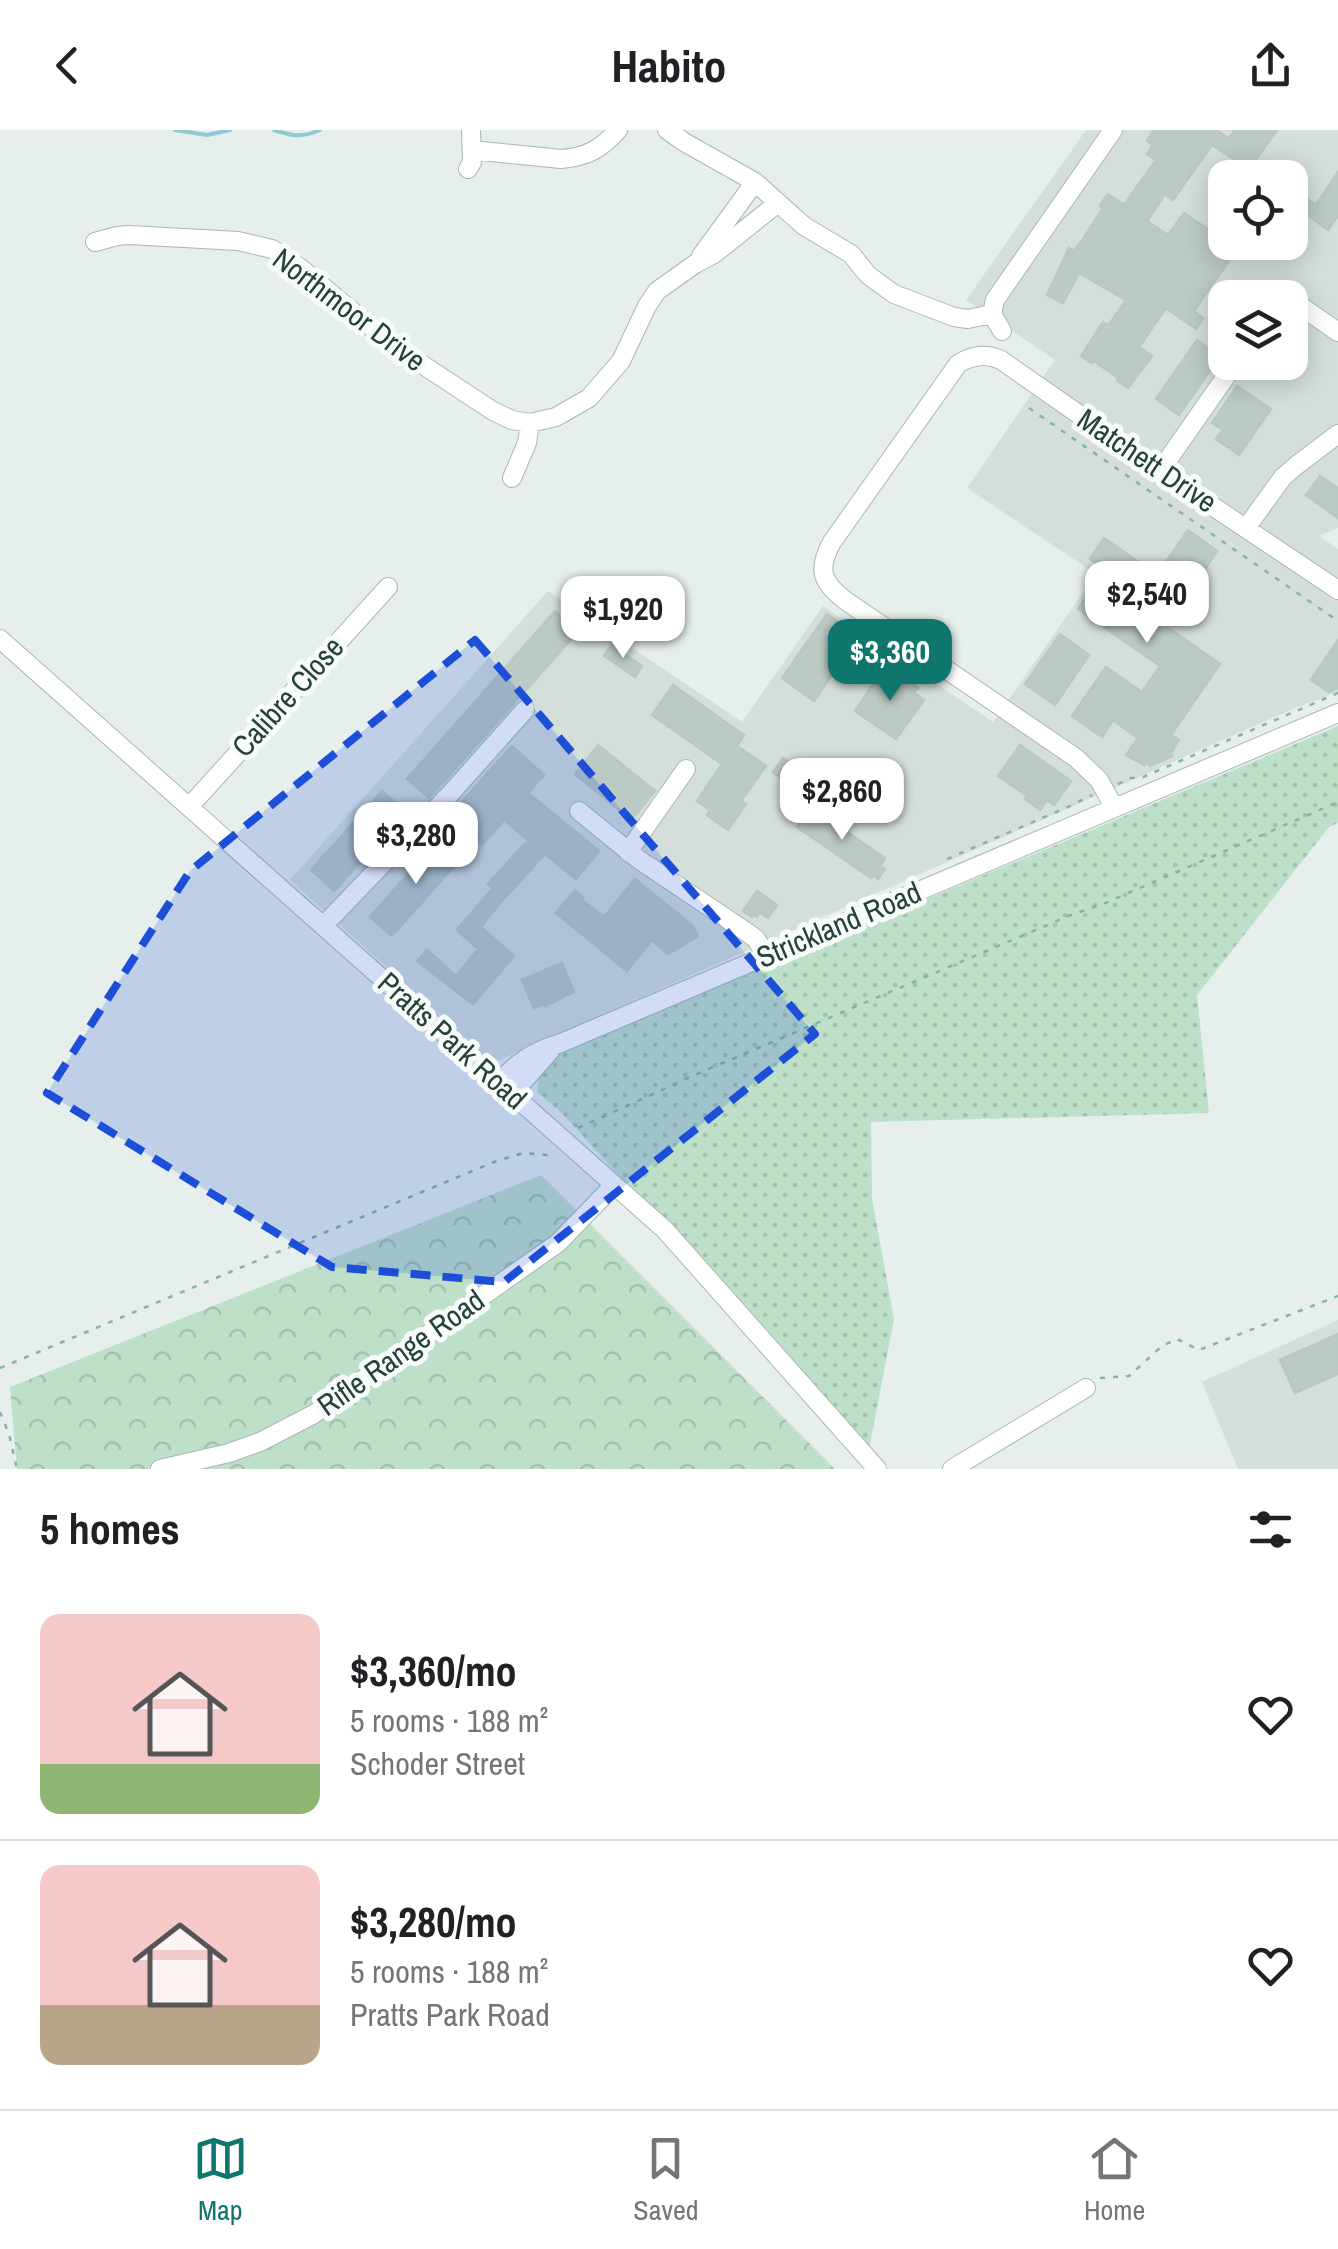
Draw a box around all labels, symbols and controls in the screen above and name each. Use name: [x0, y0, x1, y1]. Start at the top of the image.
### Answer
text: Habito: [612, 35, 726, 96]
icon: back: [40, 38, 95, 93]
icon: share: [1243, 38, 1298, 93]
map controls: [1208, 160, 1308, 380]
button: locate: [1208, 160, 1308, 260]
street label: Northmoor Drive: [265, 239, 434, 380]
button: layers: [1208, 280, 1308, 380]
street label: Matchett Drive: [1070, 399, 1225, 521]
pin: $2,540: [1066, 561, 1228, 646]
text: $2,540: [1107, 572, 1187, 615]
pin: $1,920: [542, 576, 704, 661]
text: $1,920: [583, 587, 663, 630]
pin: $3,360: [809, 619, 971, 704]
street label: Calibre Close: [223, 628, 352, 765]
text: $3,360: [850, 630, 930, 673]
pin: $2,860: [761, 758, 923, 843]
text: $2,860: [802, 769, 882, 812]
pin: $3,280: [335, 802, 497, 887]
text: $3,280: [376, 813, 456, 856]
street label: Strickland Road: [750, 871, 927, 977]
street label: Pratts Park Road: [370, 963, 536, 1118]
street label: Rifle Range Road: [309, 1280, 492, 1425]
text: 5 homes: [40, 1501, 180, 1557]
icon: filters: [1243, 1502, 1298, 1557]
text: $3,360/mo: [350, 1643, 517, 1699]
icon: home: [120, 1654, 240, 1774]
icon: heart: [1243, 1687, 1298, 1742]
text: 5 rooms · 188 m²: [350, 1699, 548, 1742]
text: Schoder Street: [350, 1742, 525, 1785]
text: $3,280/mo: [350, 1894, 517, 1950]
icon: home: [120, 1905, 240, 2025]
icon: heart: [1243, 1938, 1298, 1993]
text: 5 rooms · 188 m²: [350, 1950, 548, 1993]
text: Pratts Park Road: [350, 1993, 550, 2036]
tab: Map: [193, 2131, 248, 2229]
tab: Saved: [633, 2131, 698, 2229]
tab: Home: [1084, 2131, 1145, 2229]

